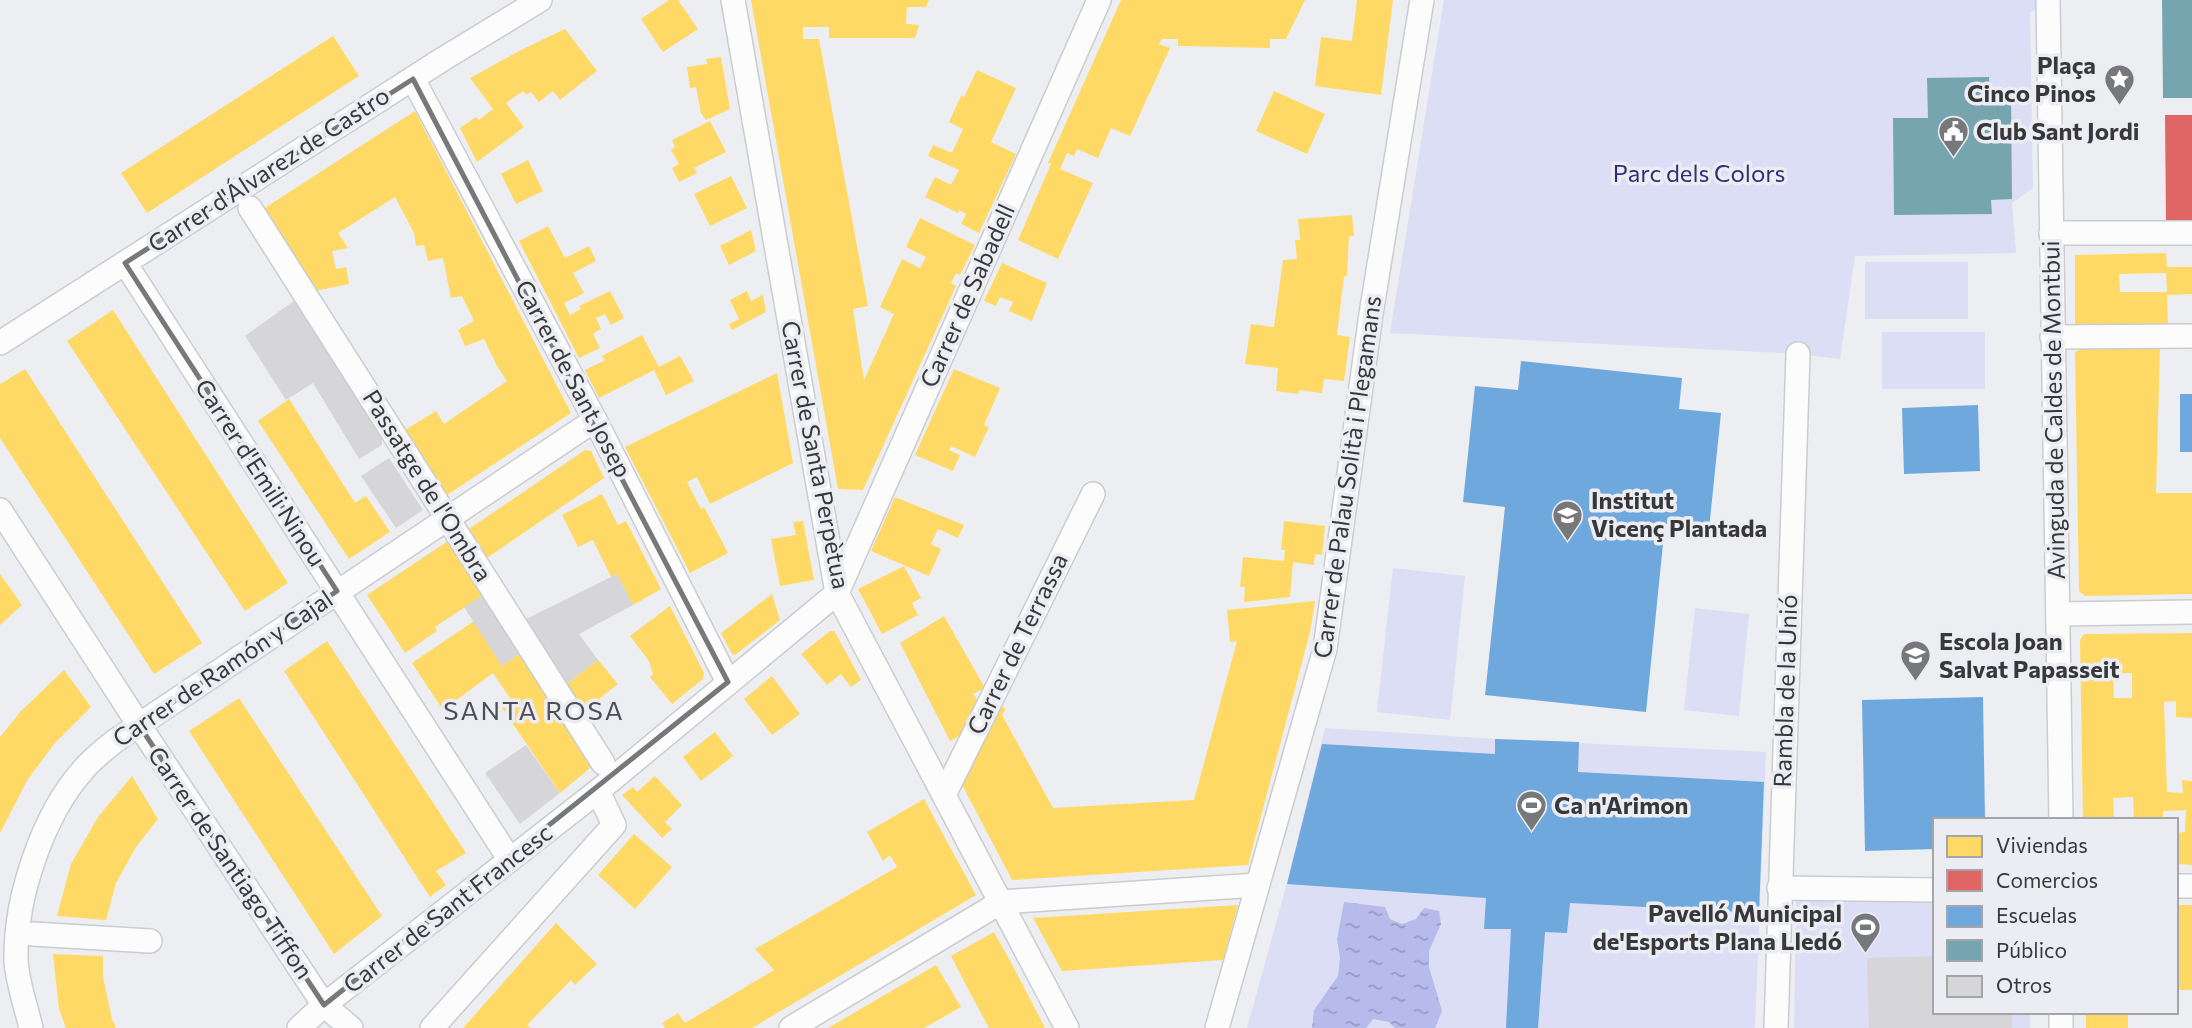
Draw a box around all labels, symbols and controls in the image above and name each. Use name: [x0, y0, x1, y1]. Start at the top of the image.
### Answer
place label: Plaça Cinco Pinos: [1967, 50, 2096, 107]
place icon: Plaça Cinco Pinos: [2102, 63, 2136, 107]
street label: Carrer d'Álvarez de Castro: [142, 80, 394, 258]
public building icon: Club Sant Jordi: [1936, 115, 1970, 159]
place label: Club Sant Jordi: [1976, 116, 2139, 145]
park label: Parc dels Colors: [1613, 158, 1785, 187]
street label: Carrer de Sabadell: [913, 199, 1020, 392]
street label: Avinguda de Caldes de Montbui: [2035, 240, 2070, 580]
street label: Carrer de Sant Josep: [510, 275, 639, 482]
street label: Carrer de Palau Solità i Plegamans: [1307, 294, 1386, 660]
street label: Carrer de Santa Perpètua: [776, 318, 857, 591]
street label: Carrer d'Emili Ninou: [190, 373, 333, 571]
street label: Passatge de l'Ombra: [358, 384, 499, 586]
place label: Institut Vicenç Plantada: [1591, 485, 1767, 542]
school or university icon: Institut Vicenç Plantada: [1551, 498, 1585, 542]
street label: Carrer de Terrassa: [960, 548, 1073, 739]
street label: Carrer de Ramón y Cajal: [107, 583, 338, 752]
street label: Rambla de la Unió: [1767, 594, 1802, 788]
place label: Escola Joan Salvat Papasseit: [1939, 626, 2120, 683]
school or university icon: Escola Joan Salvat Papasseit: [1899, 639, 1933, 683]
district label: SANTA ROSA: [443, 694, 625, 725]
street label: Carrer de Santiago Tiffon: [143, 741, 320, 984]
sports icon: Ca n'Arimon: [1514, 789, 1548, 833]
place label: Ca n'Arimon: [1554, 790, 1688, 819]
street label: Carrer de Sant Francesc: [337, 817, 557, 998]
legend: [1933, 818, 2178, 1014]
text: Viviendas: [1996, 832, 2088, 857]
text: Comercios: [1996, 867, 2098, 892]
place label: Pavelló Municipal de'Esports Plana Lledó: [1593, 898, 1842, 955]
text: Escuelas: [1996, 902, 2077, 927]
sports icon: Pavelló Municipal de'Esports Plana Lledó: [1848, 911, 1882, 955]
text: Público: [1996, 937, 2067, 962]
text: Otros: [1996, 972, 2052, 997]

